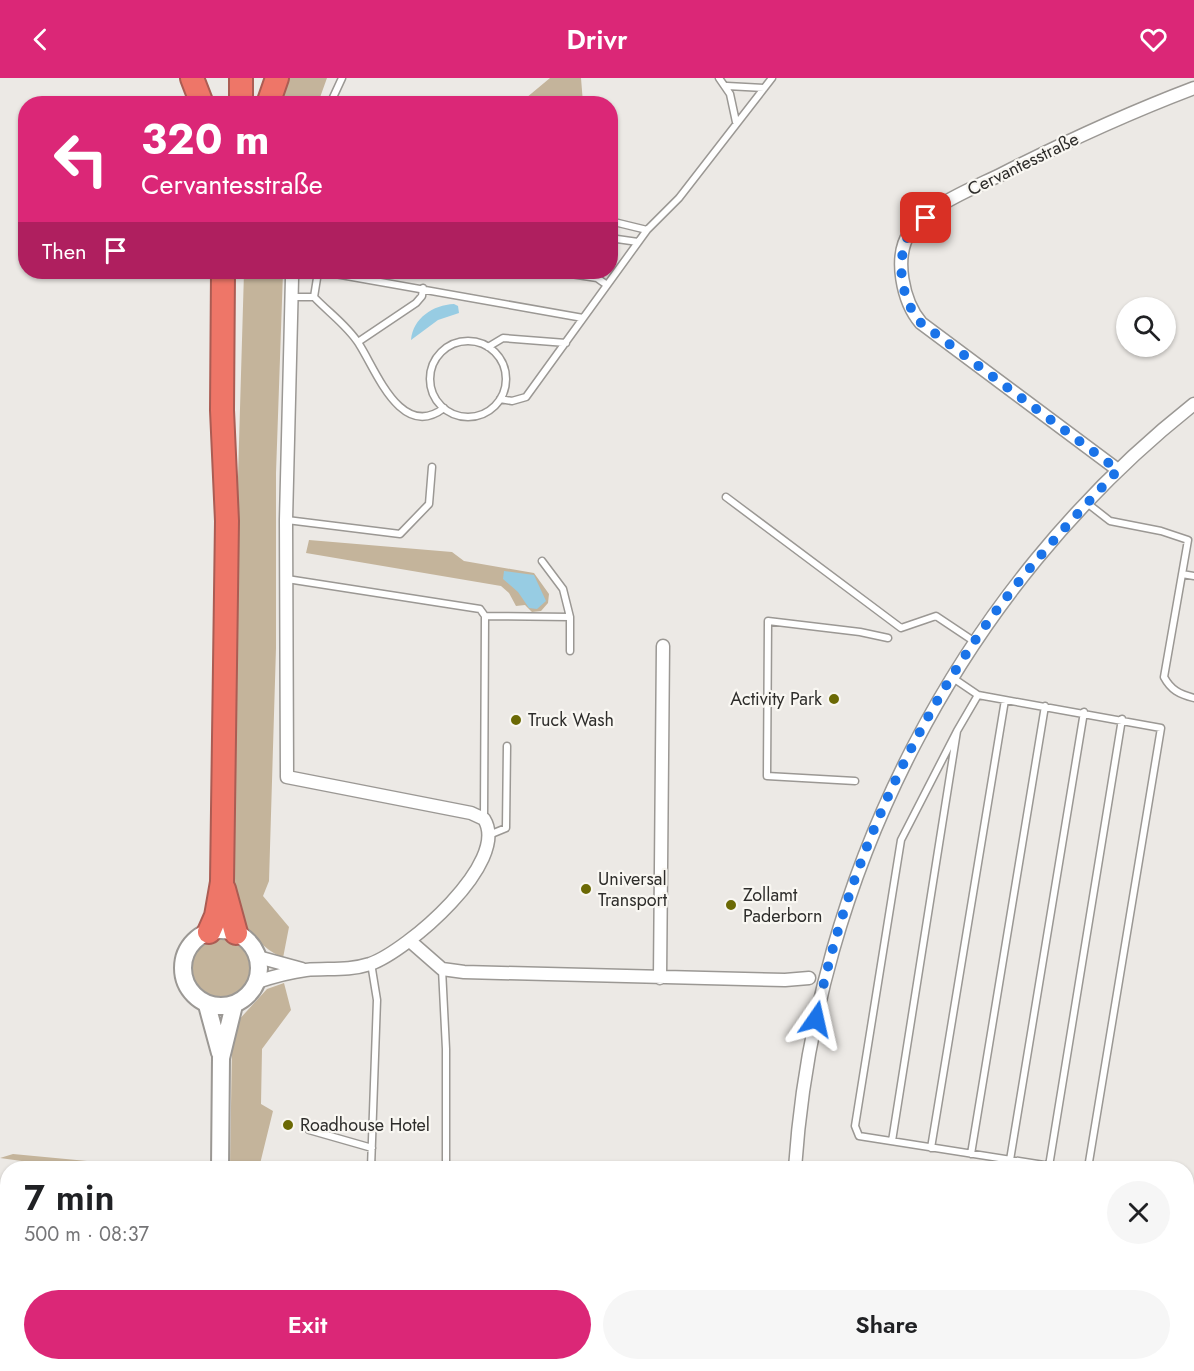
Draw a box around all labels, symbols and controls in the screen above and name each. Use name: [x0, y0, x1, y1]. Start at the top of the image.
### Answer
text: Drivr: [566, 20, 628, 59]
icon: back: [24, 23, 57, 56]
icon: heart: [1137, 23, 1170, 56]
text: 320 m: [141, 109, 269, 170]
icon: left: [42, 120, 120, 198]
street label: Cervantesstraße: [963, 126, 1083, 202]
text: Cervantesstraße: [141, 165, 323, 204]
pin: [900, 192, 951, 243]
icon: arrive: [909, 201, 942, 234]
icon: arrive: [99, 234, 132, 267]
text: Then: [42, 235, 87, 267]
map controls: [1116, 297, 1176, 357]
button: search: [1116, 297, 1176, 357]
place label: Activity Park: [730, 686, 822, 712]
marker: Activity Park: [827, 692, 841, 706]
place label: Truck Wash: [528, 707, 614, 733]
marker: Truck Wash: [509, 713, 523, 727]
place label: Universal Transport: [598, 866, 668, 913]
marker: Universal Transport: [579, 882, 593, 896]
place label: Zollamt Paderborn: [743, 882, 822, 929]
marker: Zollamt Paderborn: [724, 898, 738, 912]
position arrow: [784, 987, 848, 1051]
place label: Roadhouse Hotel: [300, 1112, 430, 1138]
marker: Roadhouse Hotel: [281, 1118, 295, 1132]
text: 7 min: [24, 1171, 115, 1223]
button: close: [1107, 1181, 1170, 1244]
text: 500 m · 08:37: [24, 1220, 149, 1249]
button: Exit: [24, 1290, 591, 1359]
button: Share: [603, 1290, 1170, 1359]

